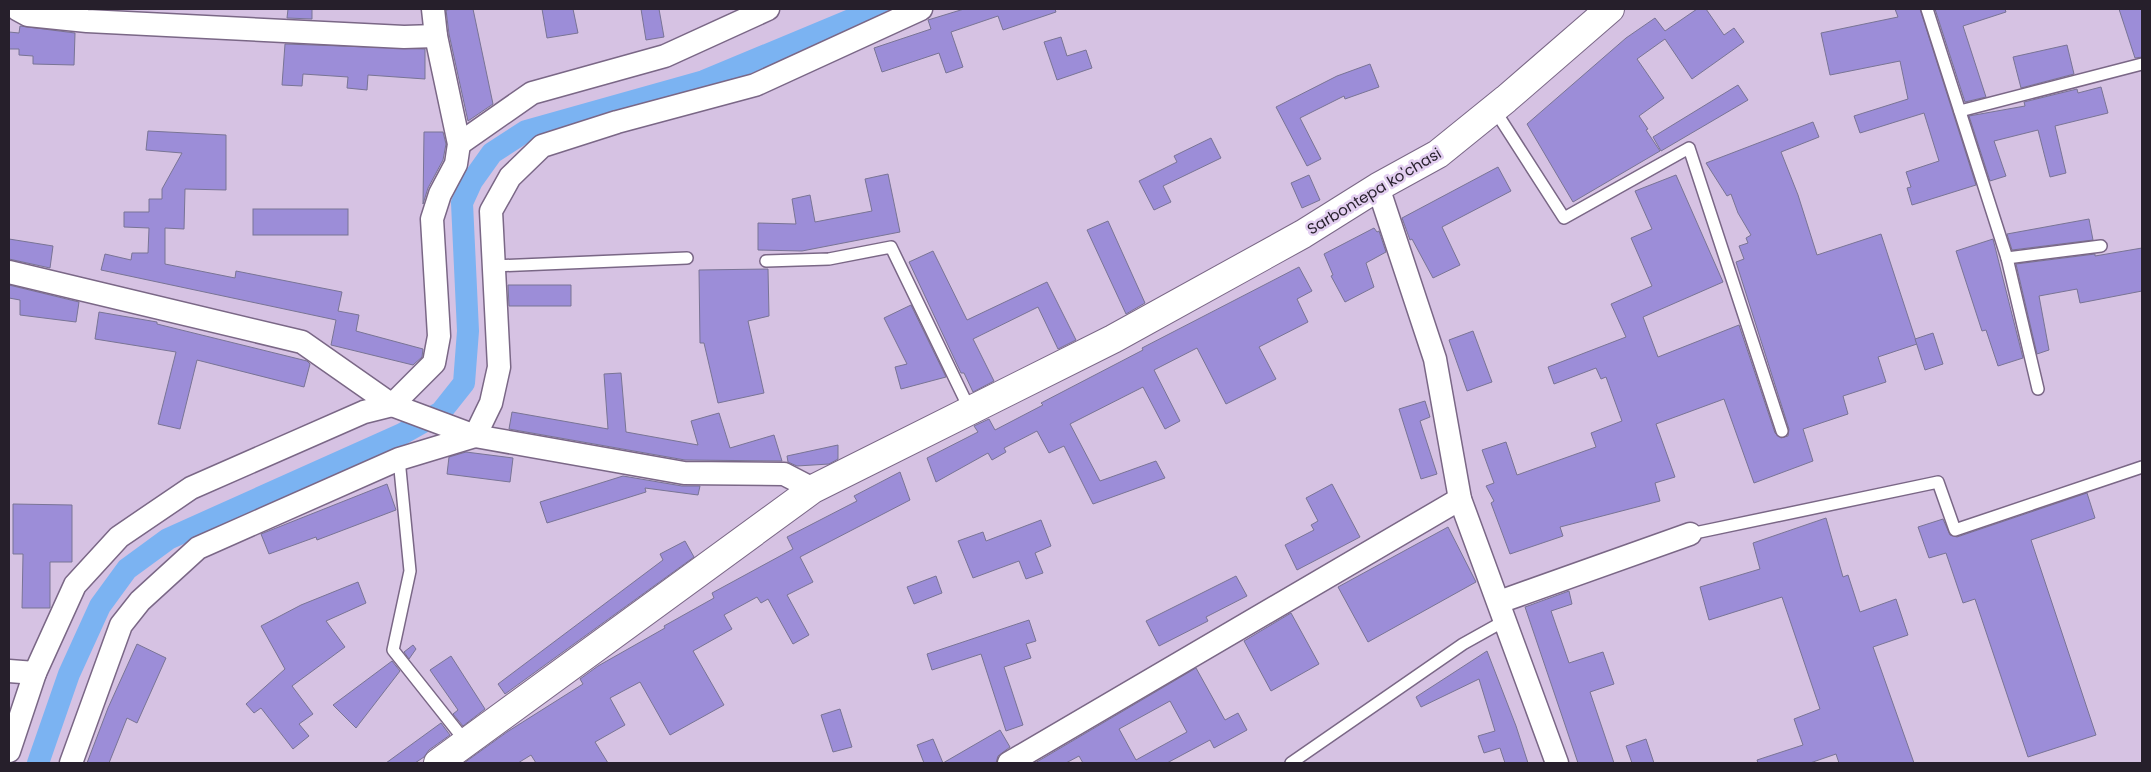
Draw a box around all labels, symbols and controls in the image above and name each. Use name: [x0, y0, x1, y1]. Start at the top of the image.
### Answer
street label: Sarbontepa ko'chasi: [1303, 143, 1445, 239]

